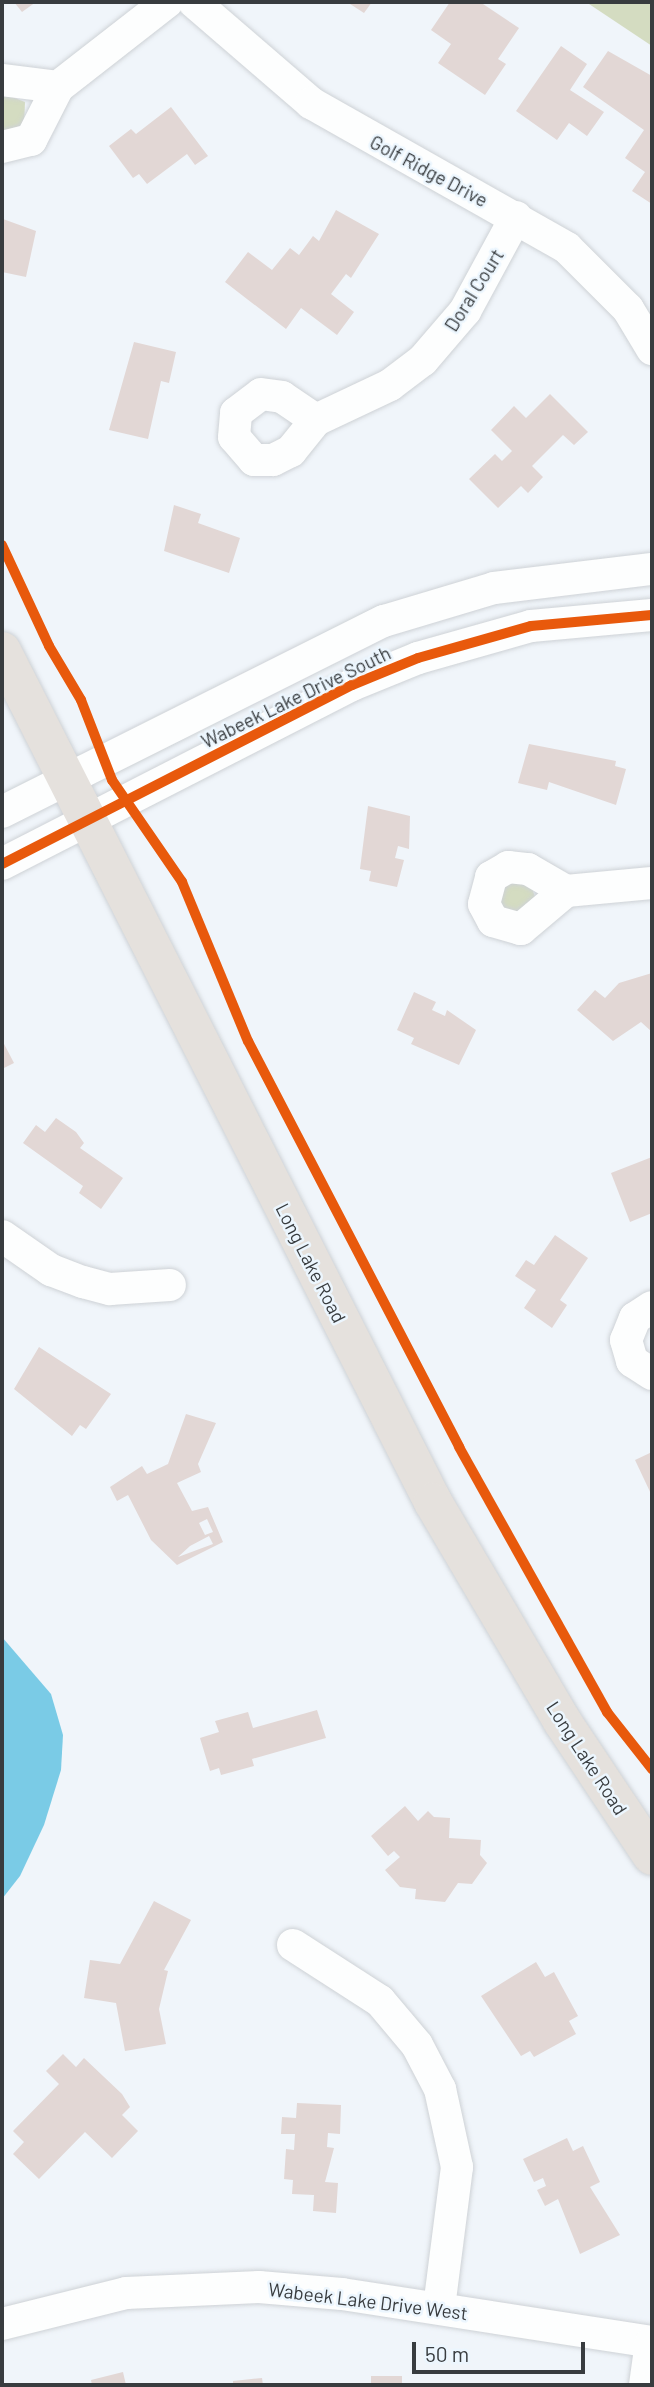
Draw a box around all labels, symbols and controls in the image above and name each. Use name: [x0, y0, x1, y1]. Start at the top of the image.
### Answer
street label: Golf Ridge Drive: [366, 130, 492, 212]
street label: Doral Court: [440, 245, 508, 335]
street label: Wabeek Lake Drive South: [198, 641, 394, 753]
street label: Long Lake Road: [271, 1199, 351, 1327]
street label: Long Lake Road: [542, 1697, 632, 1819]
street label: Wabeek Lake Drive West: [267, 2277, 469, 2325]
scale bar: [416, 2328, 589, 2372]
text: 50 m: [425, 2341, 469, 2366]

